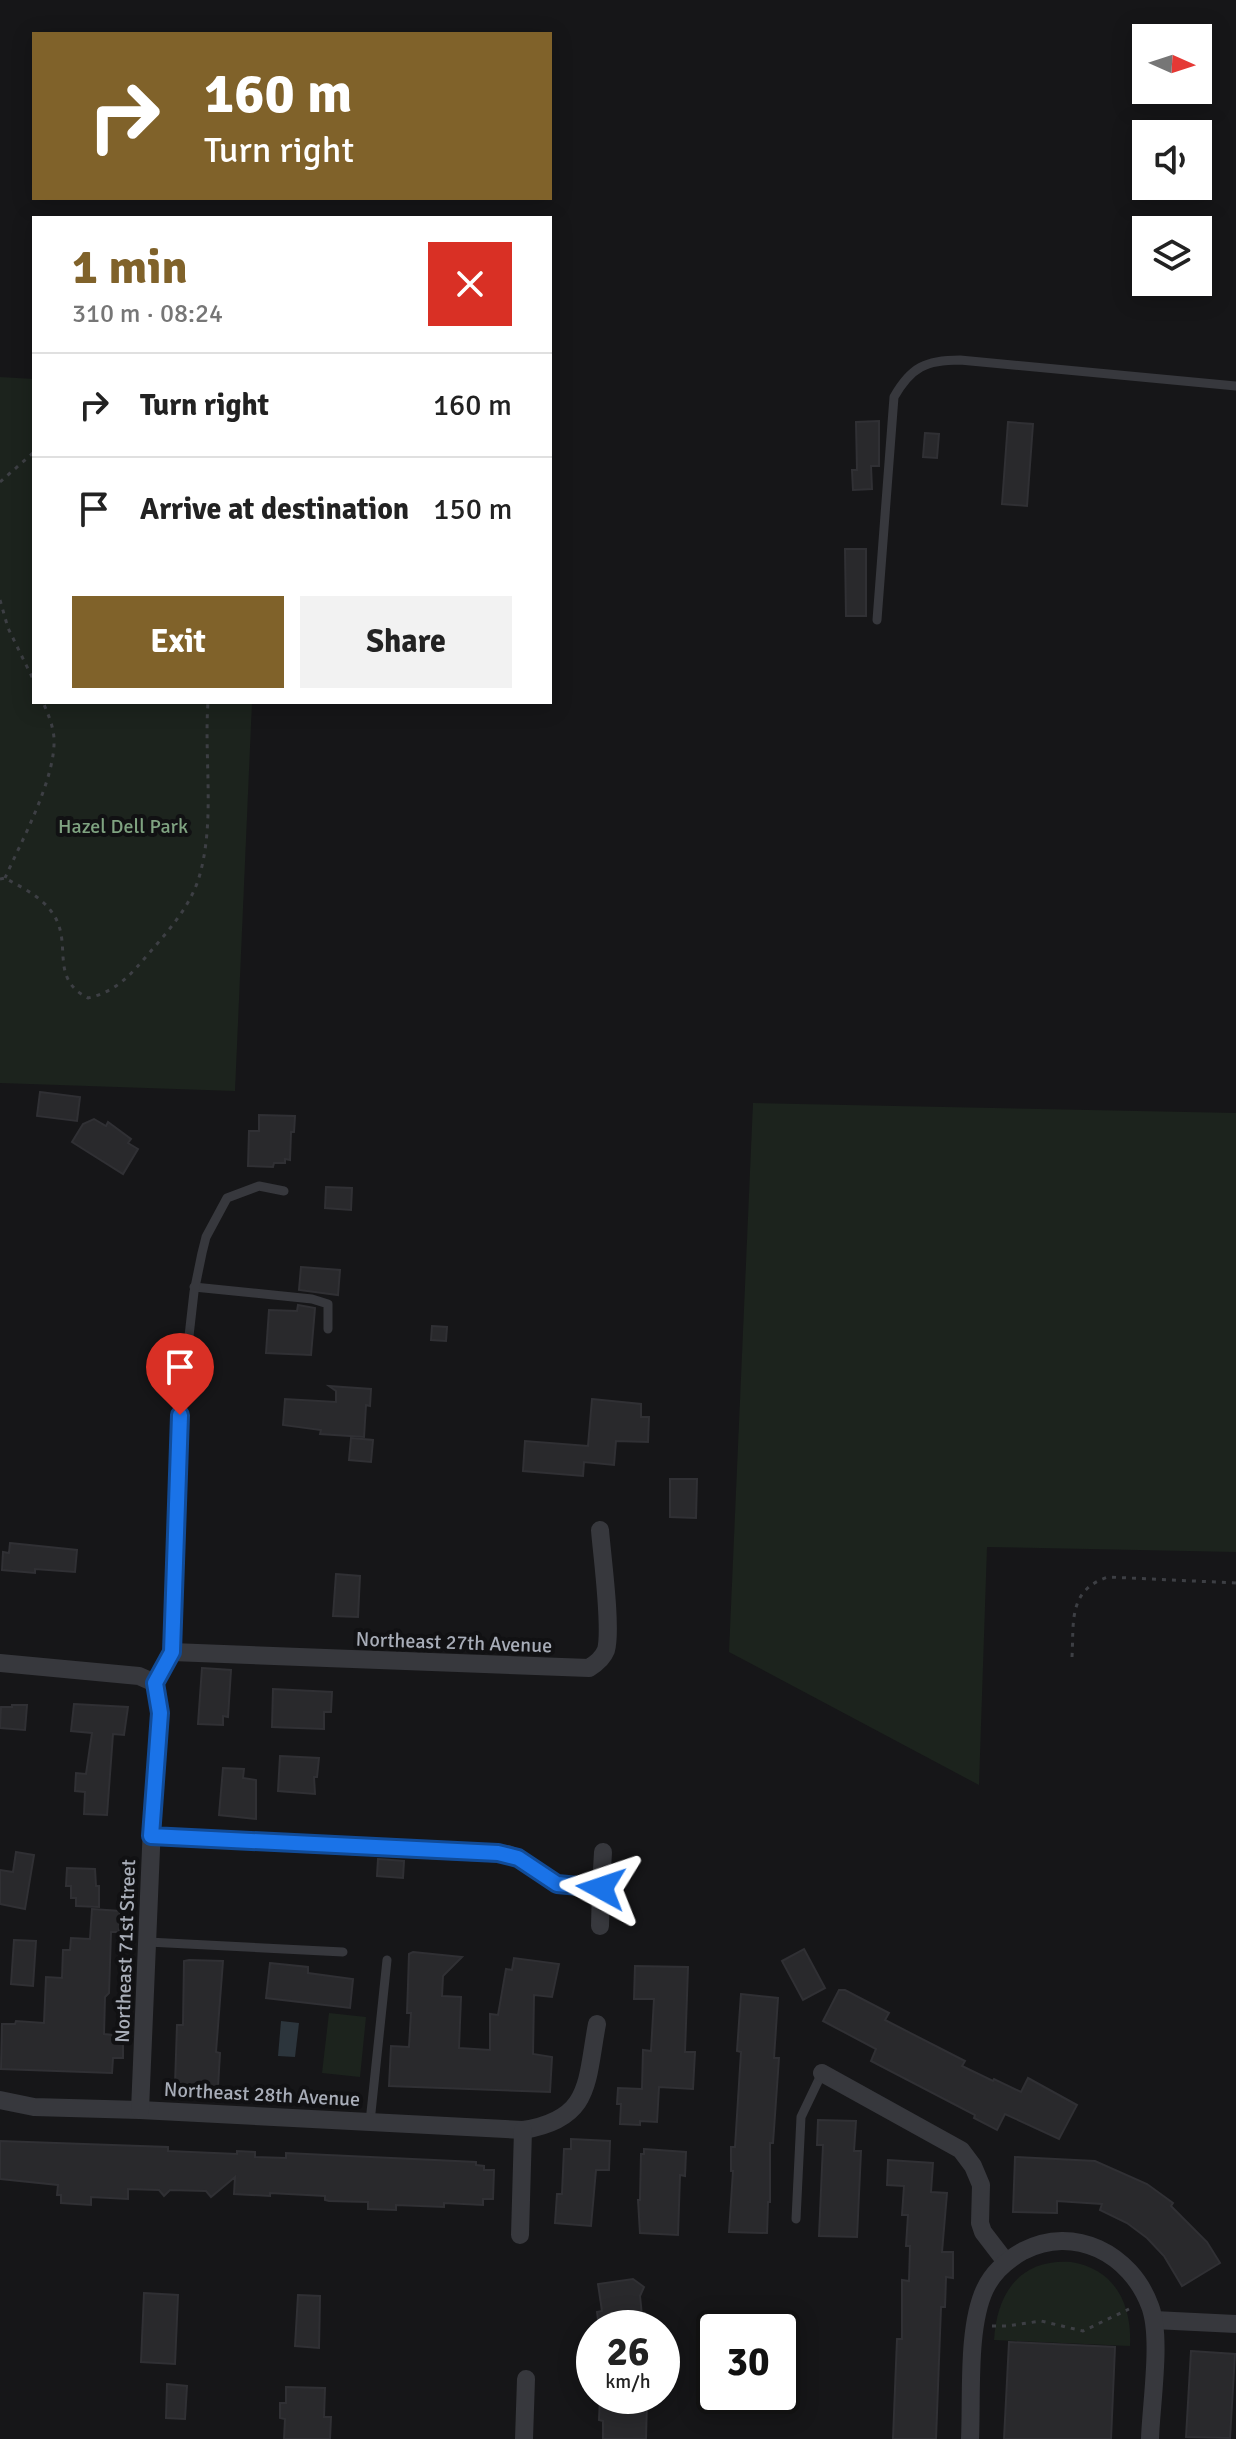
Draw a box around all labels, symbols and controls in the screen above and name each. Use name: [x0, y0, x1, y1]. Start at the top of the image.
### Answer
north arrow: [1132, 24, 1212, 104]
map controls: [1132, 24, 1212, 296]
text: 160 m: [204, 59, 352, 128]
icon: right: [72, 64, 176, 168]
button: sound: [1132, 120, 1212, 200]
text: Turn right: [204, 128, 354, 173]
button: layers: [1132, 216, 1212, 296]
text: 1 min: [72, 238, 188, 297]
button: close: [428, 242, 512, 326]
text: 310 m · 08:24: [72, 298, 223, 330]
icon: right: [72, 383, 116, 427]
text: Turn right: [140, 387, 269, 424]
text: 160 m: [433, 387, 512, 424]
icon: arrive: [72, 487, 116, 531]
text: Arrive at destination: [140, 491, 409, 528]
text: 150 m: [433, 491, 512, 528]
button: Exit: [72, 596, 284, 688]
button: Share: [300, 596, 512, 688]
park label: Hazel Dell Park: [58, 814, 188, 839]
pin: [146, 1333, 214, 1415]
icon: arrive: [158, 1345, 202, 1389]
street label: Northeast 27th Avenue: [355, 1627, 553, 1658]
position arrow: [559, 1846, 643, 1930]
street label: Northeast 71st Street: [110, 1859, 141, 2043]
street label: Northeast 28th Avenue: [163, 2077, 361, 2112]
speed limit sign: 30: [696, 2310, 800, 2414]
text: 26: [606, 2327, 650, 2377]
text: km/h: [605, 2369, 651, 2394]

